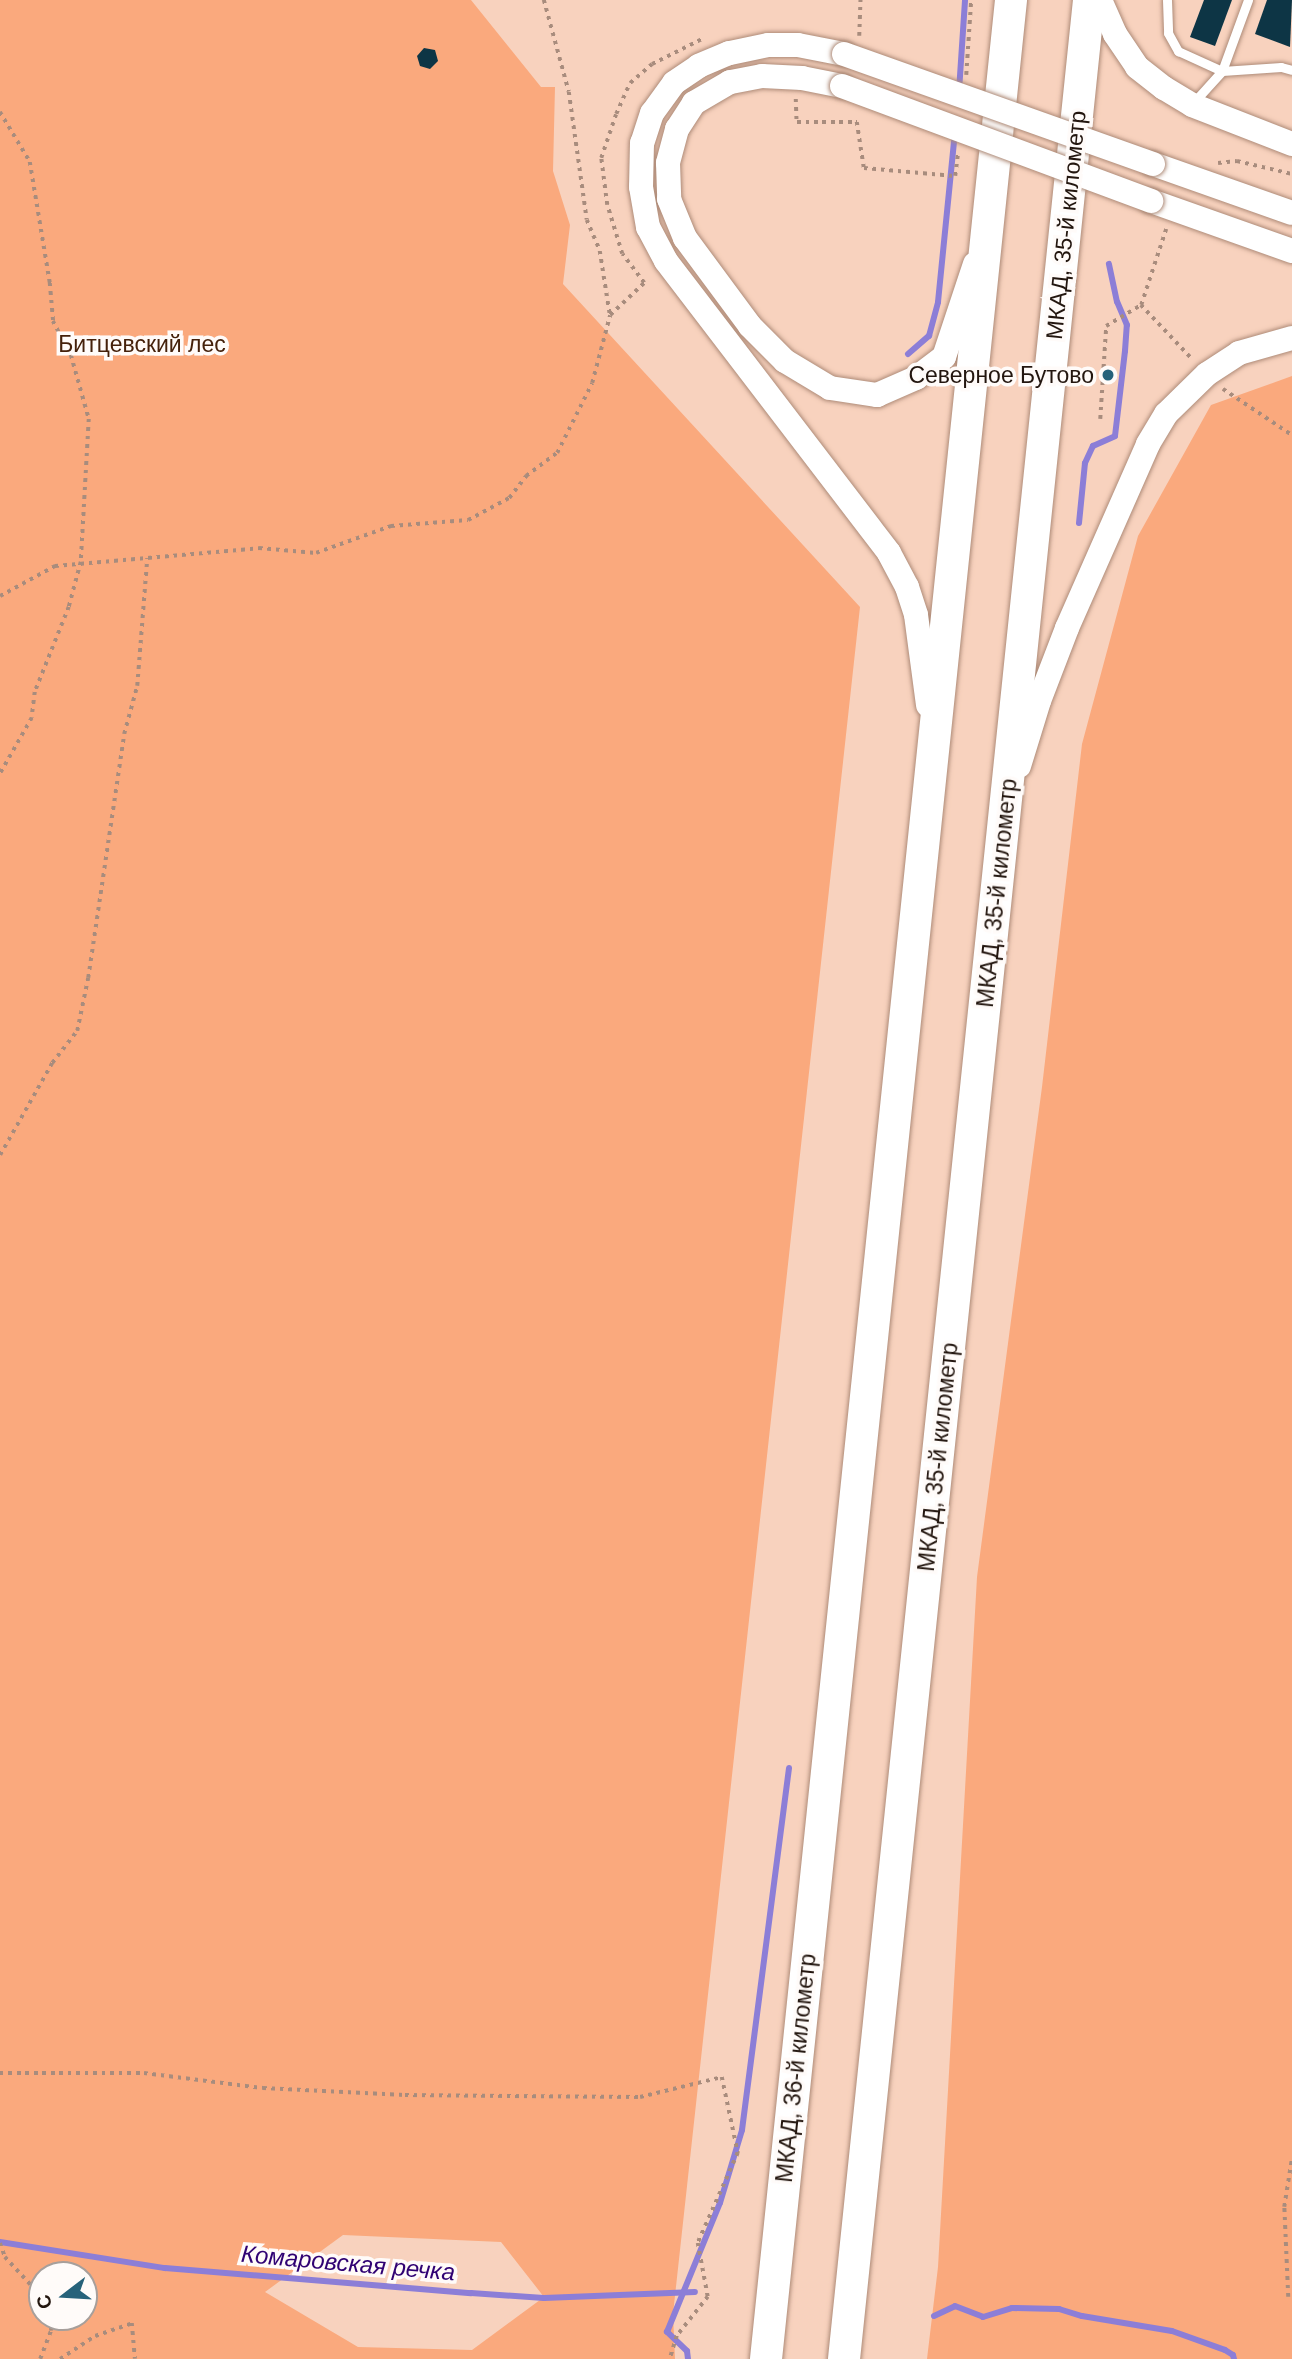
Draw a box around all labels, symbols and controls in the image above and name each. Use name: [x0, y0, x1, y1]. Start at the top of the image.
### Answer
street label: МКАД, 35-й километр: [1040, 109, 1092, 341]
park label: Битцевский лес: [58, 330, 226, 358]
place label: Северное Бутово: [908, 361, 1094, 389]
marker: Северное Бутово: [1100, 367, 1116, 383]
street label: МКАД, 35-й километр: [971, 777, 1023, 1009]
street label: МКАД, 35-й километр: [912, 1341, 964, 1573]
street label: МКАД, 36-й километр: [770, 1952, 822, 2184]
water label: Комаровская речка: [240, 2239, 456, 2287]
north arrow: [28, 2261, 98, 2331]
text: С: [32, 2292, 56, 2311]

